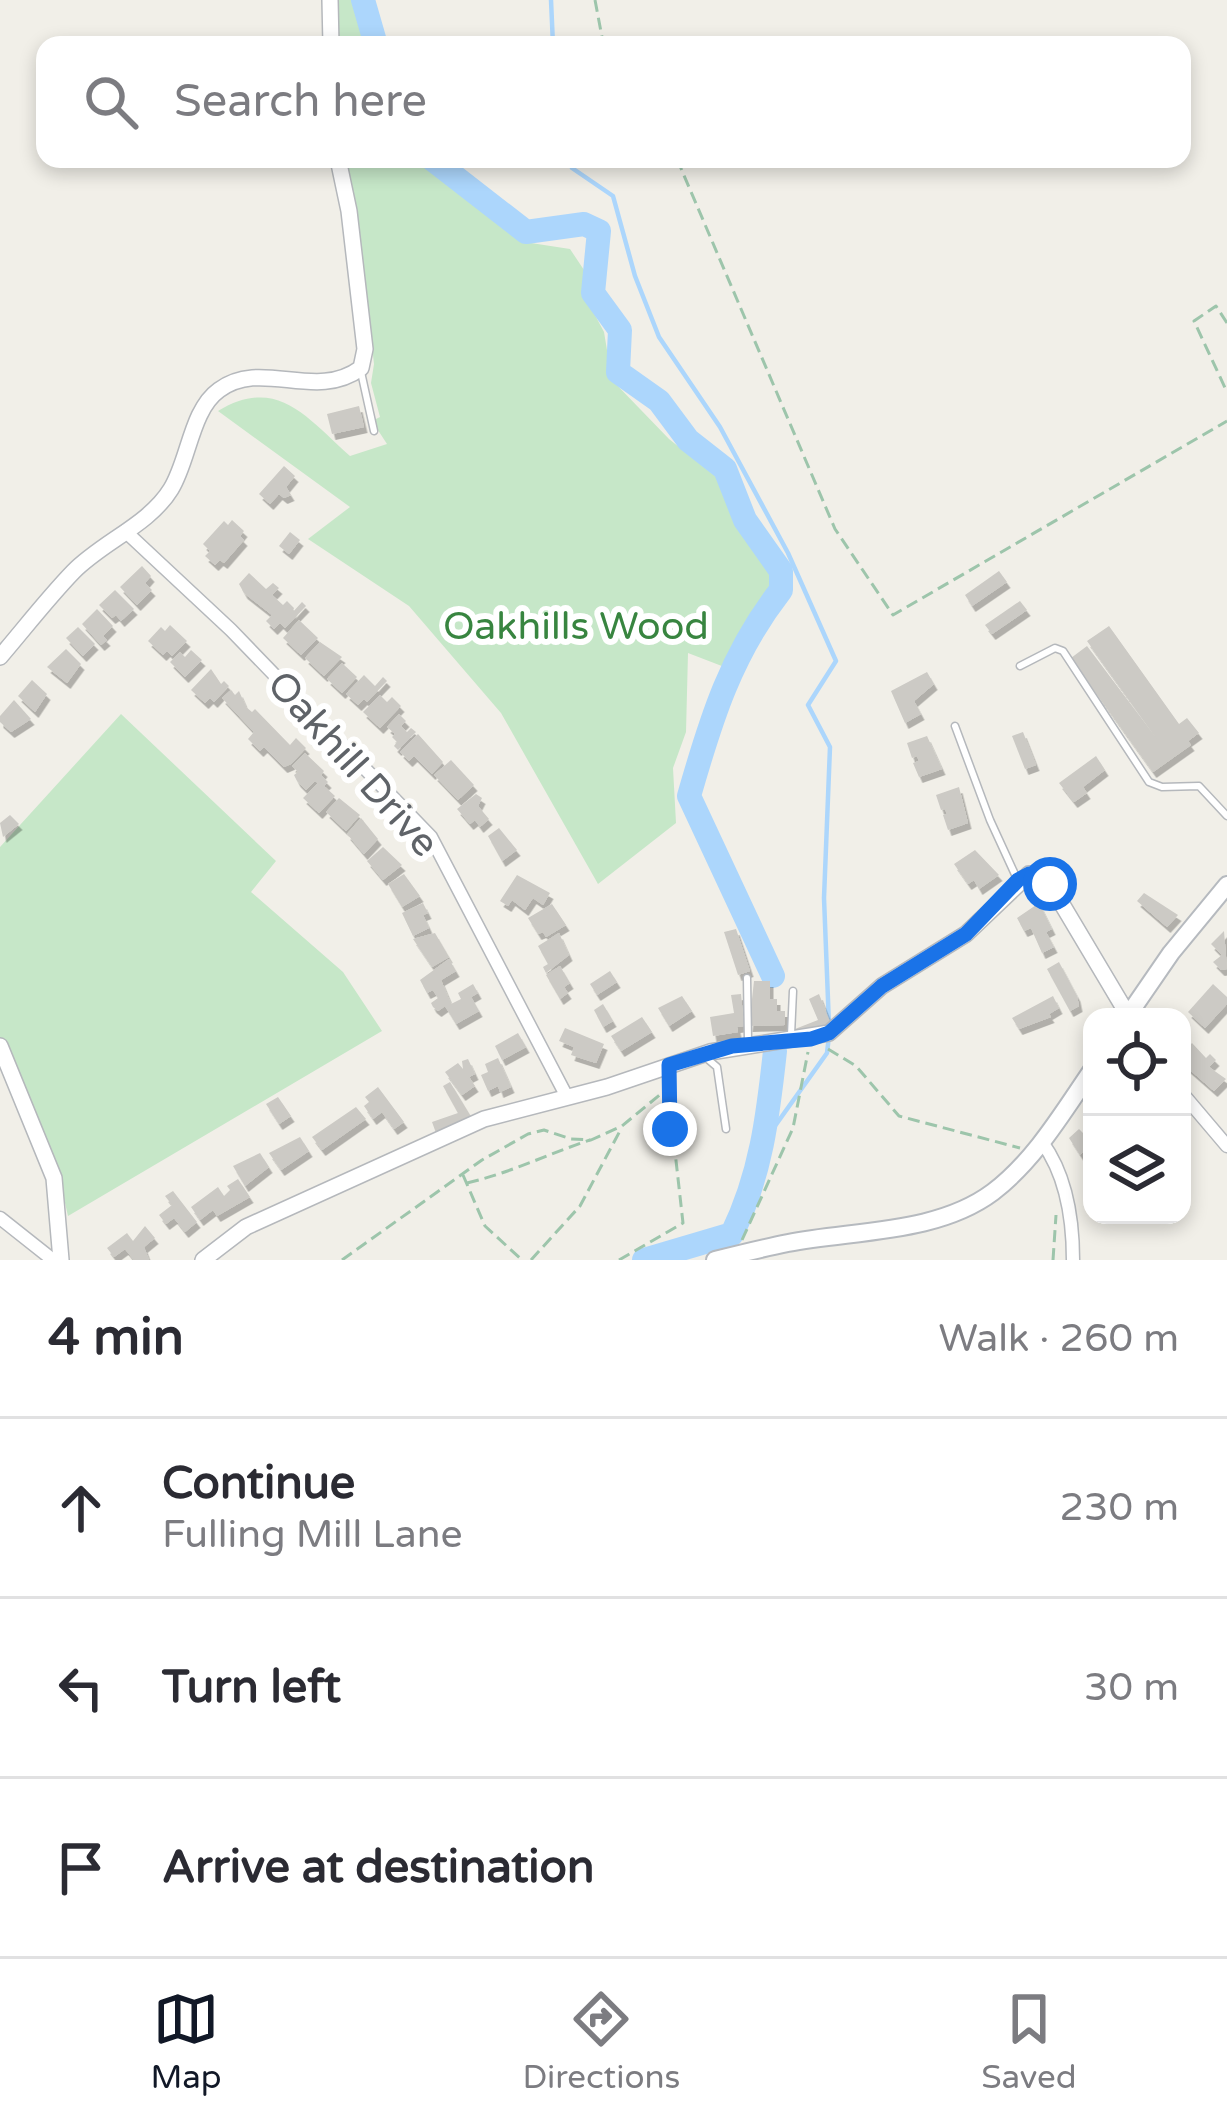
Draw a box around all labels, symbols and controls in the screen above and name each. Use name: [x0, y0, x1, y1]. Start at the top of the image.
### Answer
search box: [36, 36, 1191, 168]
icon: search: [78, 69, 144, 135]
text: Search here: [174, 75, 427, 129]
park label: Oakhills Wood: [443, 603, 709, 650]
street label: Oakhill Drive: [257, 661, 448, 867]
route start: [1023, 857, 1077, 911]
map controls: [1083, 1008, 1191, 1224]
button: locate: [1083, 1008, 1191, 1116]
route end: [643, 1102, 697, 1156]
button: layers: [1083, 1116, 1191, 1224]
text: 4 min: [48, 1307, 184, 1369]
text: Walk · 260 m: [938, 1315, 1179, 1362]
text: Continue: [162, 1457, 355, 1511]
icon: ahead: [48, 1475, 114, 1541]
text: 230 m: [1060, 1484, 1179, 1531]
text: Fulling Mill Lane: [162, 1511, 463, 1558]
icon: left: [48, 1655, 114, 1721]
text: Turn left: [162, 1661, 341, 1715]
text: 30 m: [1084, 1664, 1179, 1711]
icon: arrive: [48, 1835, 114, 1901]
text: Arrive at destination: [162, 1841, 594, 1895]
tab: Map: [150, 1986, 222, 2097]
tab: Directions: [522, 1986, 680, 2097]
tab: Saved: [981, 1986, 1077, 2097]

